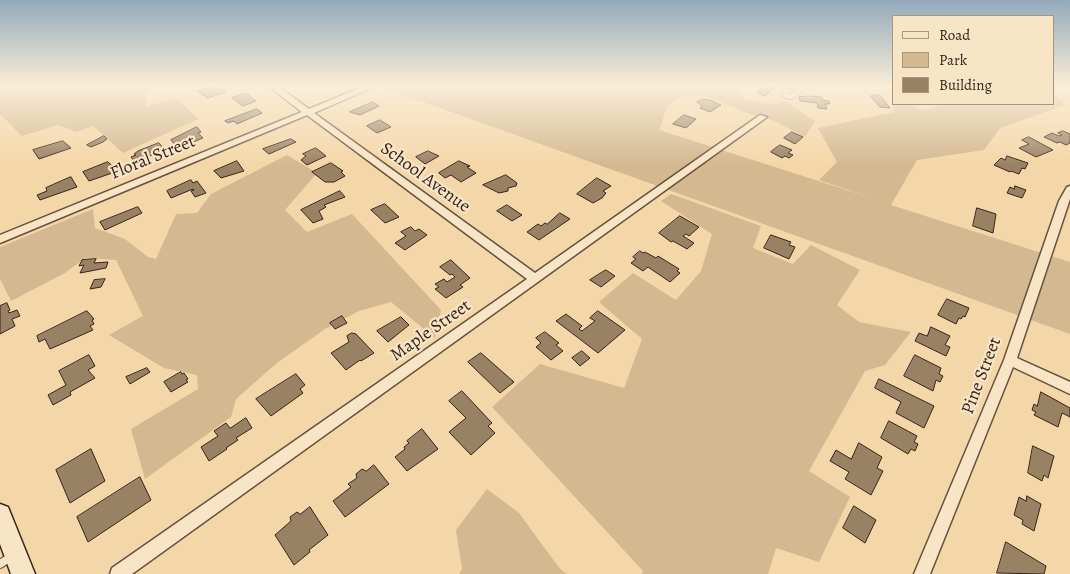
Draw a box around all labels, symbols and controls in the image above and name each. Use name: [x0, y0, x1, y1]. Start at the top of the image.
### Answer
legend: [892, 15, 1055, 105]
text: Road: [939, 25, 970, 45]
text: Park: [939, 50, 967, 70]
text: Building: [939, 75, 992, 95]
street label: Floral Street: [107, 131, 199, 185]
street label: School Avenue: [376, 138, 474, 218]
street label: Maple Street: [387, 295, 475, 367]
street label: Pine Street: [957, 335, 1007, 417]

